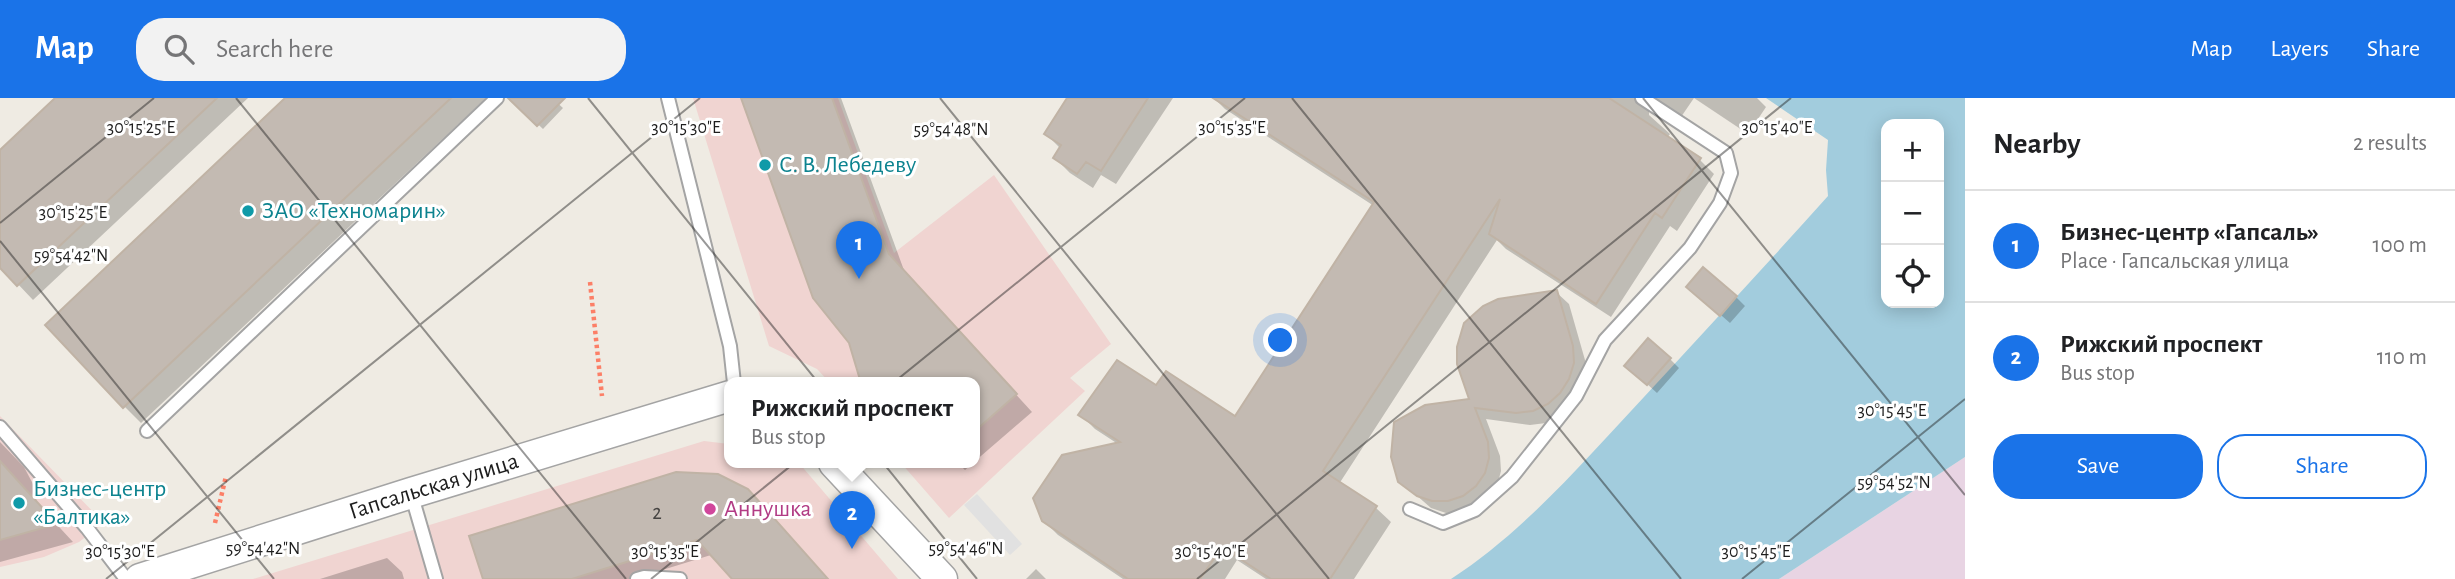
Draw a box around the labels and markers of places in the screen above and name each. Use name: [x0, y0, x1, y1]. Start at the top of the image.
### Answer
place label: С. В. Лебедеву: [779, 153, 917, 177]
marker: С. В. Лебедеву: [757, 157, 773, 173]
place label: ЗАО «Техномарин»: [262, 199, 446, 223]
marker: ЗАО «Техномарин»: [240, 203, 256, 219]
pin: 1: [836, 221, 882, 279]
place label: Бизнес-центр «Балтика»: [33, 477, 166, 529]
pin: 2: [829, 491, 875, 549]
marker: Бизнес-центр «Балтика»: [11, 495, 27, 511]
place label: Аннушка: [724, 497, 812, 521]
marker: Аннушка: [702, 501, 718, 517]

